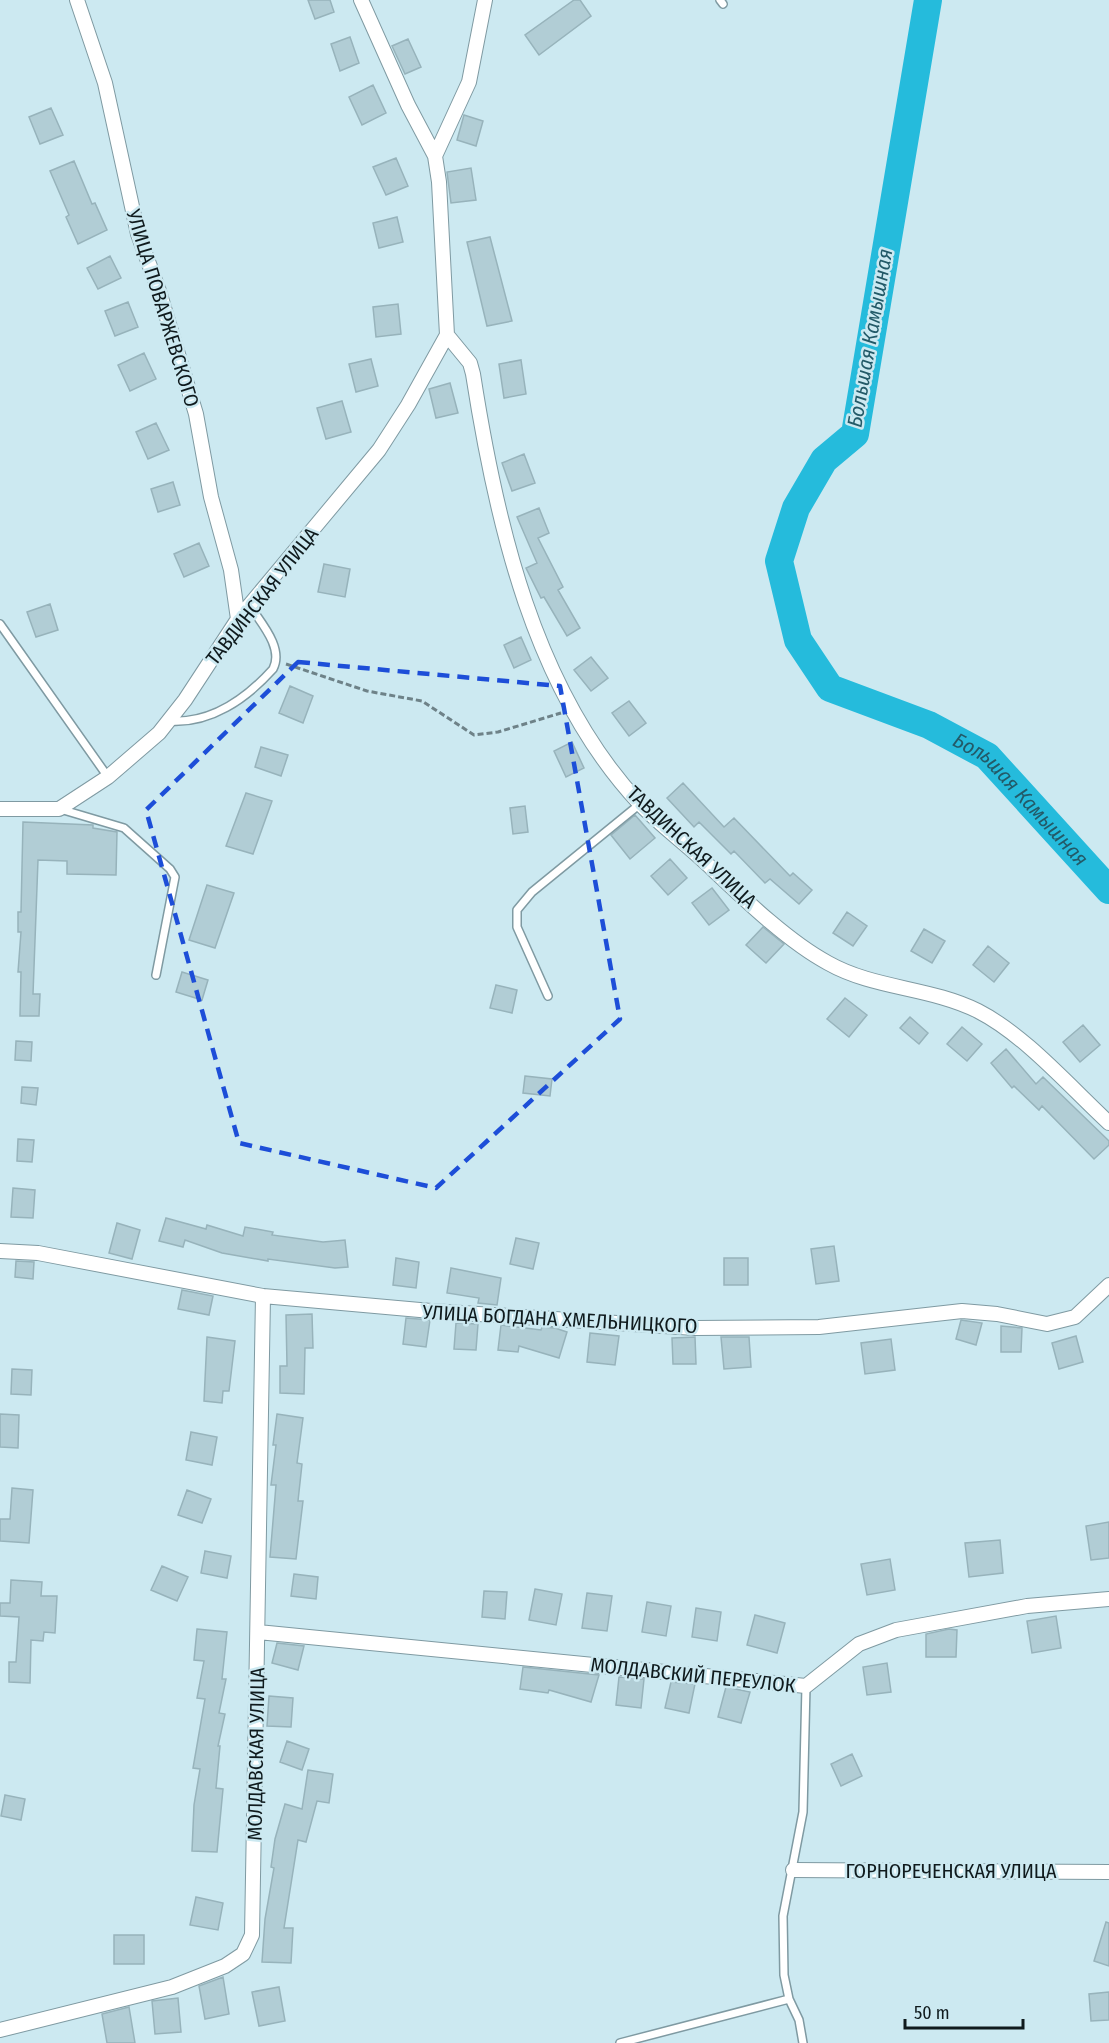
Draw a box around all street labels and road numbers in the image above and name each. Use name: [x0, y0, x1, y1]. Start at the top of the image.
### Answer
street label: УЛИЦА ПОВАРЖЕВСКОГО: [121, 205, 204, 410]
street label: ТАВДИНСКАЯ УЛИЦА: [201, 522, 323, 670]
street label: ТАВДИНСКАЯ УЛИЦА: [622, 781, 762, 913]
street label: УЛИЦА БОГДАНА ХМЕЛЬНИЦКОГО: [421, 1300, 698, 1338]
street label: МОЛДАВСКИЙ ПЕРЕУЛОК: [589, 1652, 797, 1698]
street label: МОЛДАВСКАЯ УЛИЦА: [242, 1667, 270, 1841]
street label: ГОРНОРЕЧЕНСКАЯ УЛИЦА: [846, 1859, 1057, 1883]

